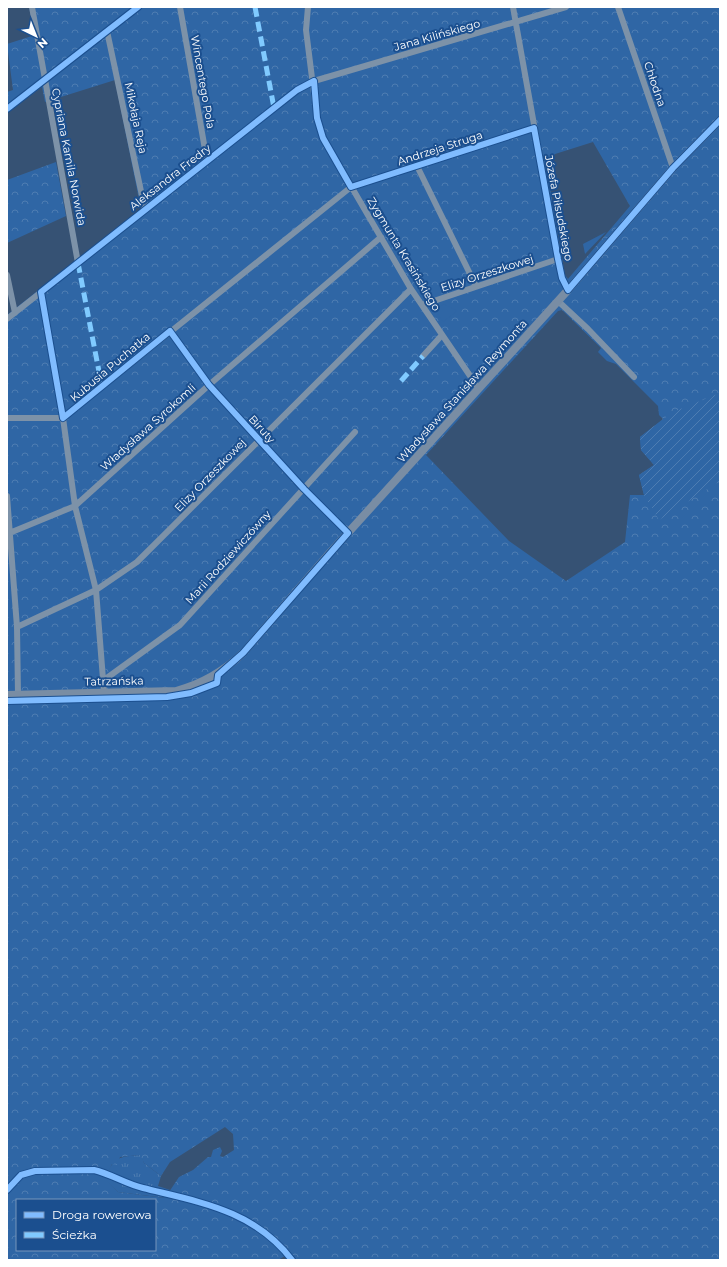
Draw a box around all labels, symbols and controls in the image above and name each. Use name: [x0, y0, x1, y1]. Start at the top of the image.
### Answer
north arrow: [16, 16, 56, 56]
street label: Jana Kilińskiego: [391, 16, 482, 54]
street label: Wincentego Pola: [188, 34, 218, 130]
text: N: [35, 35, 51, 51]
street label: Chłodna: [641, 60, 669, 108]
street label: Mikołaja Reja: [122, 81, 150, 155]
street label: Cypriana Kamila Norwida: [49, 87, 89, 227]
street label: Andrzeja Struga: [396, 128, 484, 168]
street label: Aleksandra Fredry: [126, 141, 214, 213]
street label: Józefa Piłsudskiego: [542, 153, 576, 262]
street label: Zygmunta Krasińskiego: [364, 194, 444, 314]
street label: Elizy Orzeszkowej: [439, 251, 535, 295]
street label: Władysława Stanisława Reymonta: [394, 317, 530, 465]
street label: Kubusia Puchatka: [67, 329, 153, 405]
street label: Władysława Syrokomli: [97, 380, 199, 474]
street label: Biruty: [246, 412, 278, 446]
street label: Elizy Orzeszkowej: [171, 435, 249, 515]
street label: Marii Rodziewiczówny: [182, 507, 274, 607]
street label: Tatrzańska: [84, 673, 144, 689]
legend: [16, 1199, 156, 1251]
text: Droga rowerowa: [52, 1207, 152, 1222]
text: Ścieżka: [52, 1227, 97, 1242]

